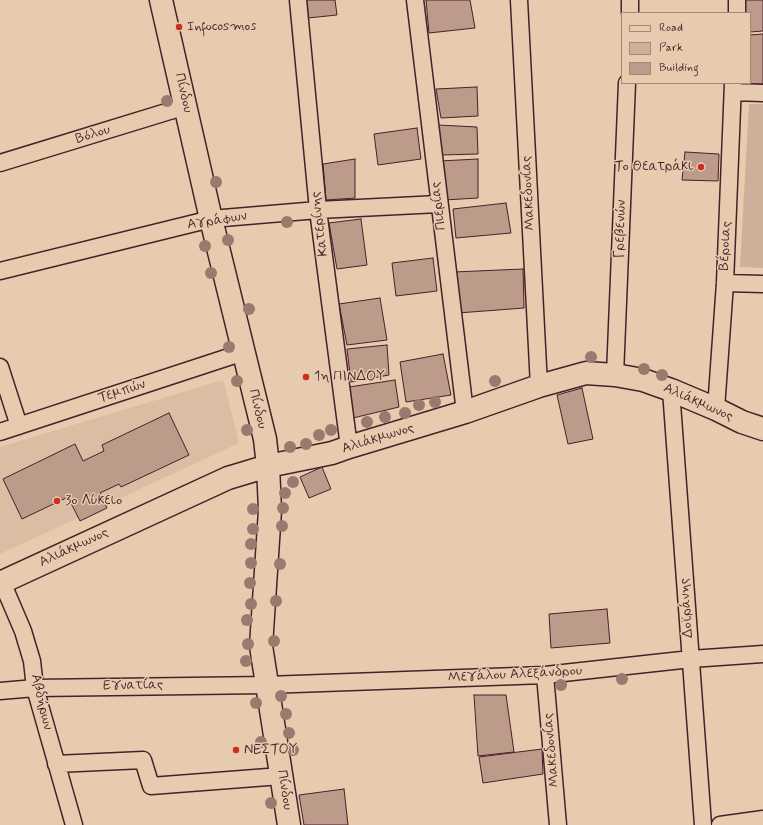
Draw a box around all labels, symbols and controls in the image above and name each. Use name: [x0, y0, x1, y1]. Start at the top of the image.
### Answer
legend: [621, 12, 751, 84]
place label: Infocosmos: [187, 19, 256, 35]
text: Road: [659, 20, 683, 36]
marker: Infocosmos: [174, 22, 184, 32]
text: Park: [659, 40, 683, 56]
text: Building: [659, 60, 699, 76]
street label: Πίνδου: [170, 71, 196, 115]
street label: Βόλου: [74, 122, 112, 148]
street label: Μακεδονίας: [519, 155, 539, 231]
place label: Το Θεατράκι: [614, 159, 693, 175]
marker: Το Θεατράκι: [696, 162, 706, 172]
street label: Πιερίας: [428, 181, 450, 231]
street label: Κατερίνης: [308, 191, 332, 257]
street label: Γρεβενών: [612, 199, 630, 259]
street label: Αγράφων: [186, 208, 248, 234]
street label: Βέροιας: [716, 221, 736, 271]
place label: 1η ΠΙΝΔΟΥ: [314, 369, 385, 385]
marker: 1η ΠΙΝΔΟΥ: [301, 372, 311, 382]
street label: Τεμπών: [96, 376, 148, 408]
street label: Αλιάκμωνος: [660, 380, 736, 426]
street label: Πίνδου: [244, 387, 270, 431]
street label: Αλιάκμωνος: [340, 420, 416, 458]
place label: 3ο Λύκειο: [65, 493, 122, 509]
marker: 3ο Λύκειο: [52, 496, 62, 506]
street label: Αλιάκμωνος: [37, 525, 111, 571]
street label: Δοϊράνης: [677, 577, 697, 639]
street label: Μεγάλου Αλεξάνδρου: [447, 663, 583, 687]
street label: Αβδήρων: [26, 672, 56, 732]
street label: Εγνατίας: [103, 677, 163, 695]
street label: Μακεδονίας: [540, 712, 564, 788]
place label: ΝΕΣΤΟΥ: [244, 742, 297, 758]
marker: ΝΕΣΤΟΥ: [231, 745, 241, 755]
street label: Πίνδου: [273, 769, 295, 811]

